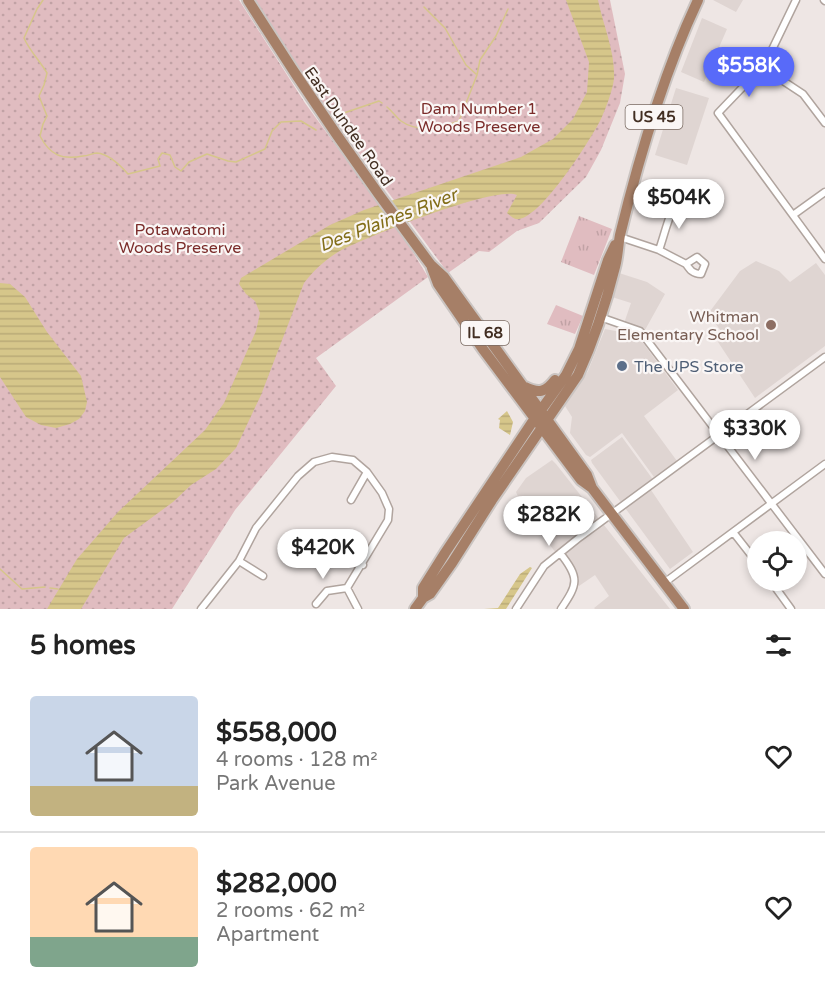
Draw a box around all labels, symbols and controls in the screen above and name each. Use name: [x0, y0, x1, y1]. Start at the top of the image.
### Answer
pin: $558K: [707, 47, 791, 98]
text: $558K: [717, 54, 781, 78]
street label: East Dundee Road: [300, 63, 397, 190]
park label: Dam Number 1 Woods Preserve: [418, 99, 540, 137]
road number: US 45: [626, 105, 682, 129]
pin: $504K: [637, 179, 721, 230]
water label: Des Plaines River: [316, 183, 462, 256]
text: $504K: [647, 186, 711, 210]
park label: Potawatomi Woods Preserve: [119, 220, 241, 258]
place label: Whitman Elementary School: [617, 307, 759, 345]
marker: Whitman Elementary School: [764, 318, 778, 332]
road number: IL 68: [461, 321, 509, 345]
place label: The UPS Store: [634, 357, 744, 377]
marker: The UPS Store: [615, 359, 629, 373]
pin: $330K: [713, 410, 797, 461]
text: $330K: [723, 417, 787, 441]
pin: $282K: [507, 496, 591, 547]
text: $282K: [517, 503, 581, 527]
pin: $420K: [281, 529, 365, 580]
map controls: [747, 531, 807, 591]
button: locate: [747, 531, 807, 591]
text: $420K: [291, 536, 355, 560]
icon: filters: [762, 629, 795, 662]
text: 5 homes: [30, 630, 136, 661]
text: $558,000: [216, 717, 337, 748]
icon: home: [78, 720, 150, 792]
icon: heart: [762, 740, 795, 773]
text: 4 rooms · 128 m²: [216, 748, 378, 772]
text: Park Avenue: [216, 772, 336, 796]
text: $282,000: [216, 868, 337, 899]
icon: home: [78, 871, 150, 943]
icon: heart: [762, 891, 795, 924]
text: 2 rooms · 62 m²: [216, 899, 365, 923]
text: Apartment: [216, 923, 319, 947]

